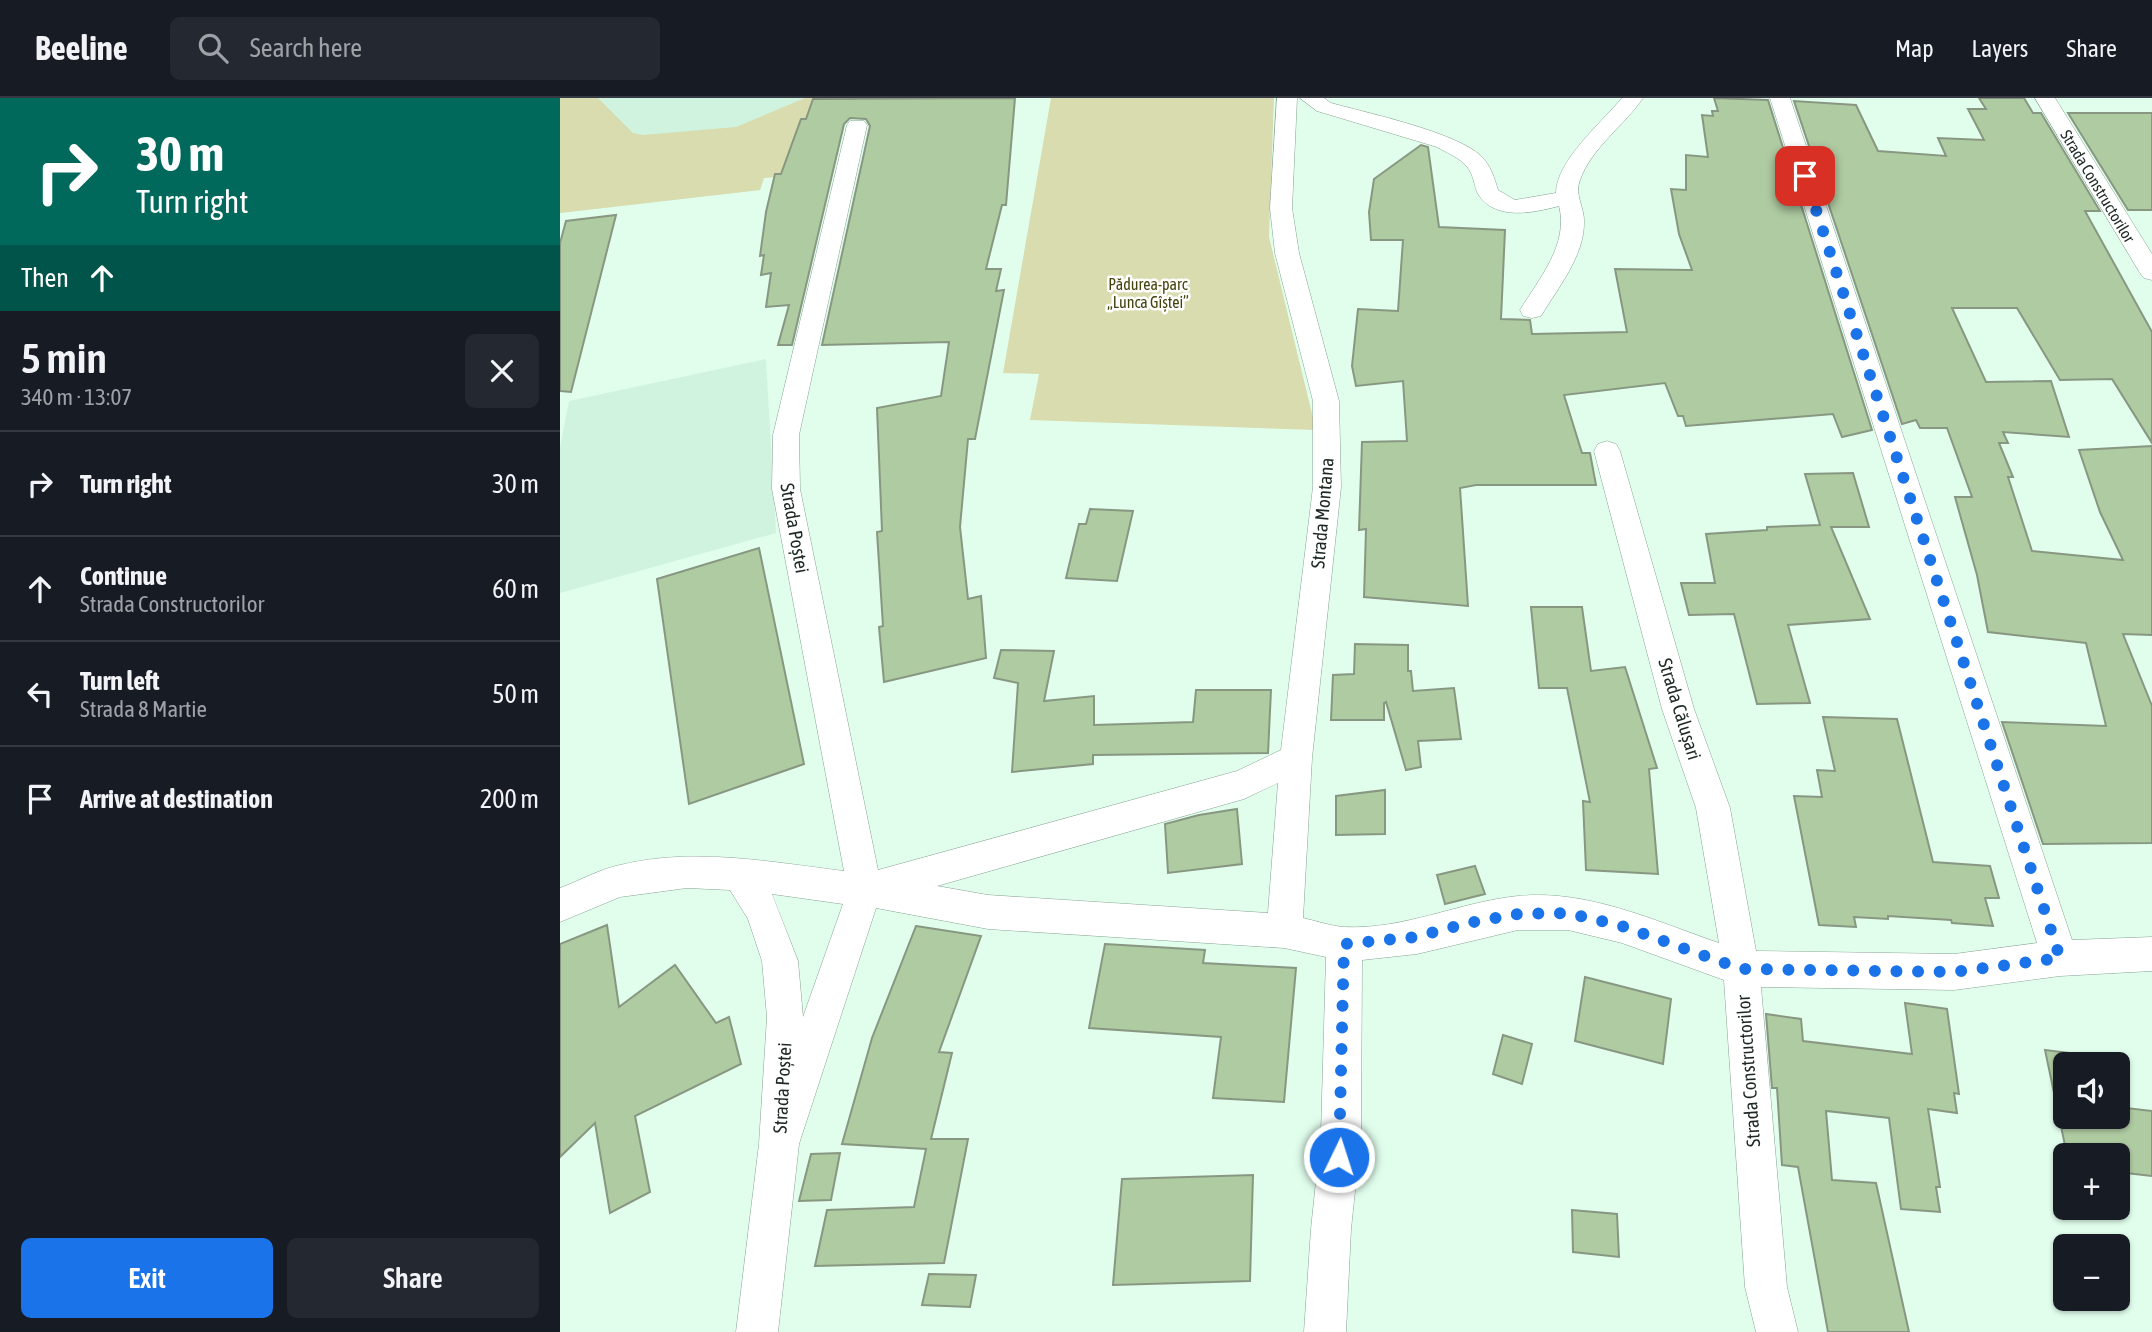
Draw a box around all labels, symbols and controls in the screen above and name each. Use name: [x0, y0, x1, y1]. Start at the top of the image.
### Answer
search box: [170, 17, 660, 80]
text: Beeline: [35, 29, 128, 67]
icon: search: [194, 29, 232, 67]
text: Search here: [250, 33, 362, 63]
text: Map: [1895, 35, 1934, 62]
text: Layers: [1972, 35, 2028, 62]
text: Share: [2066, 35, 2117, 62]
text: 30 m: [136, 125, 224, 181]
icon: right: [21, 126, 112, 217]
street label: Strada Constructorilor: [2057, 126, 2139, 246]
pin: [1775, 146, 1835, 206]
icon: arrive: [1786, 157, 1824, 195]
text: Turn right: [136, 183, 249, 220]
icon: ahead: [83, 259, 121, 297]
text: Then: [21, 263, 69, 293]
park label: Pădurea-parc „Lunca Gîștei”: [1107, 275, 1189, 312]
text: 5 min: [21, 334, 107, 382]
button: close: [465, 334, 539, 408]
text: 340 m · 13:07: [21, 384, 132, 410]
street label: Strada Montana: [1306, 457, 1338, 569]
icon: right: [21, 465, 59, 503]
text: Turn right: [80, 469, 171, 499]
text: 30 m: [492, 469, 539, 499]
street label: Strada Poștei: [776, 481, 814, 575]
text: Continue: [80, 561, 167, 591]
icon: ahead: [21, 570, 59, 608]
text: 60 m: [492, 574, 539, 604]
text: Strada Constructorilor: [80, 591, 264, 617]
street label: Strada Călușari: [1654, 656, 1706, 762]
text: Turn left: [80, 666, 160, 696]
icon: left: [21, 675, 59, 713]
text: 50 m: [492, 679, 539, 709]
text: Strada 8 Martie: [80, 696, 207, 722]
icon: arrive: [21, 780, 59, 818]
text: Arrive at destination: [80, 784, 273, 814]
text: 200 m: [480, 784, 539, 814]
street label: Strada Constructorilor: [1732, 994, 1764, 1148]
street label: Strada Poștei: [769, 1042, 795, 1134]
map controls: [2053, 1052, 2130, 1311]
button: sound: [2053, 1052, 2130, 1129]
position arrow: [1302, 1120, 1376, 1194]
button: +: [2053, 1143, 2130, 1220]
button: −: [2053, 1234, 2130, 1311]
button: Exit: [21, 1238, 273, 1318]
button: Share: [287, 1238, 539, 1318]

